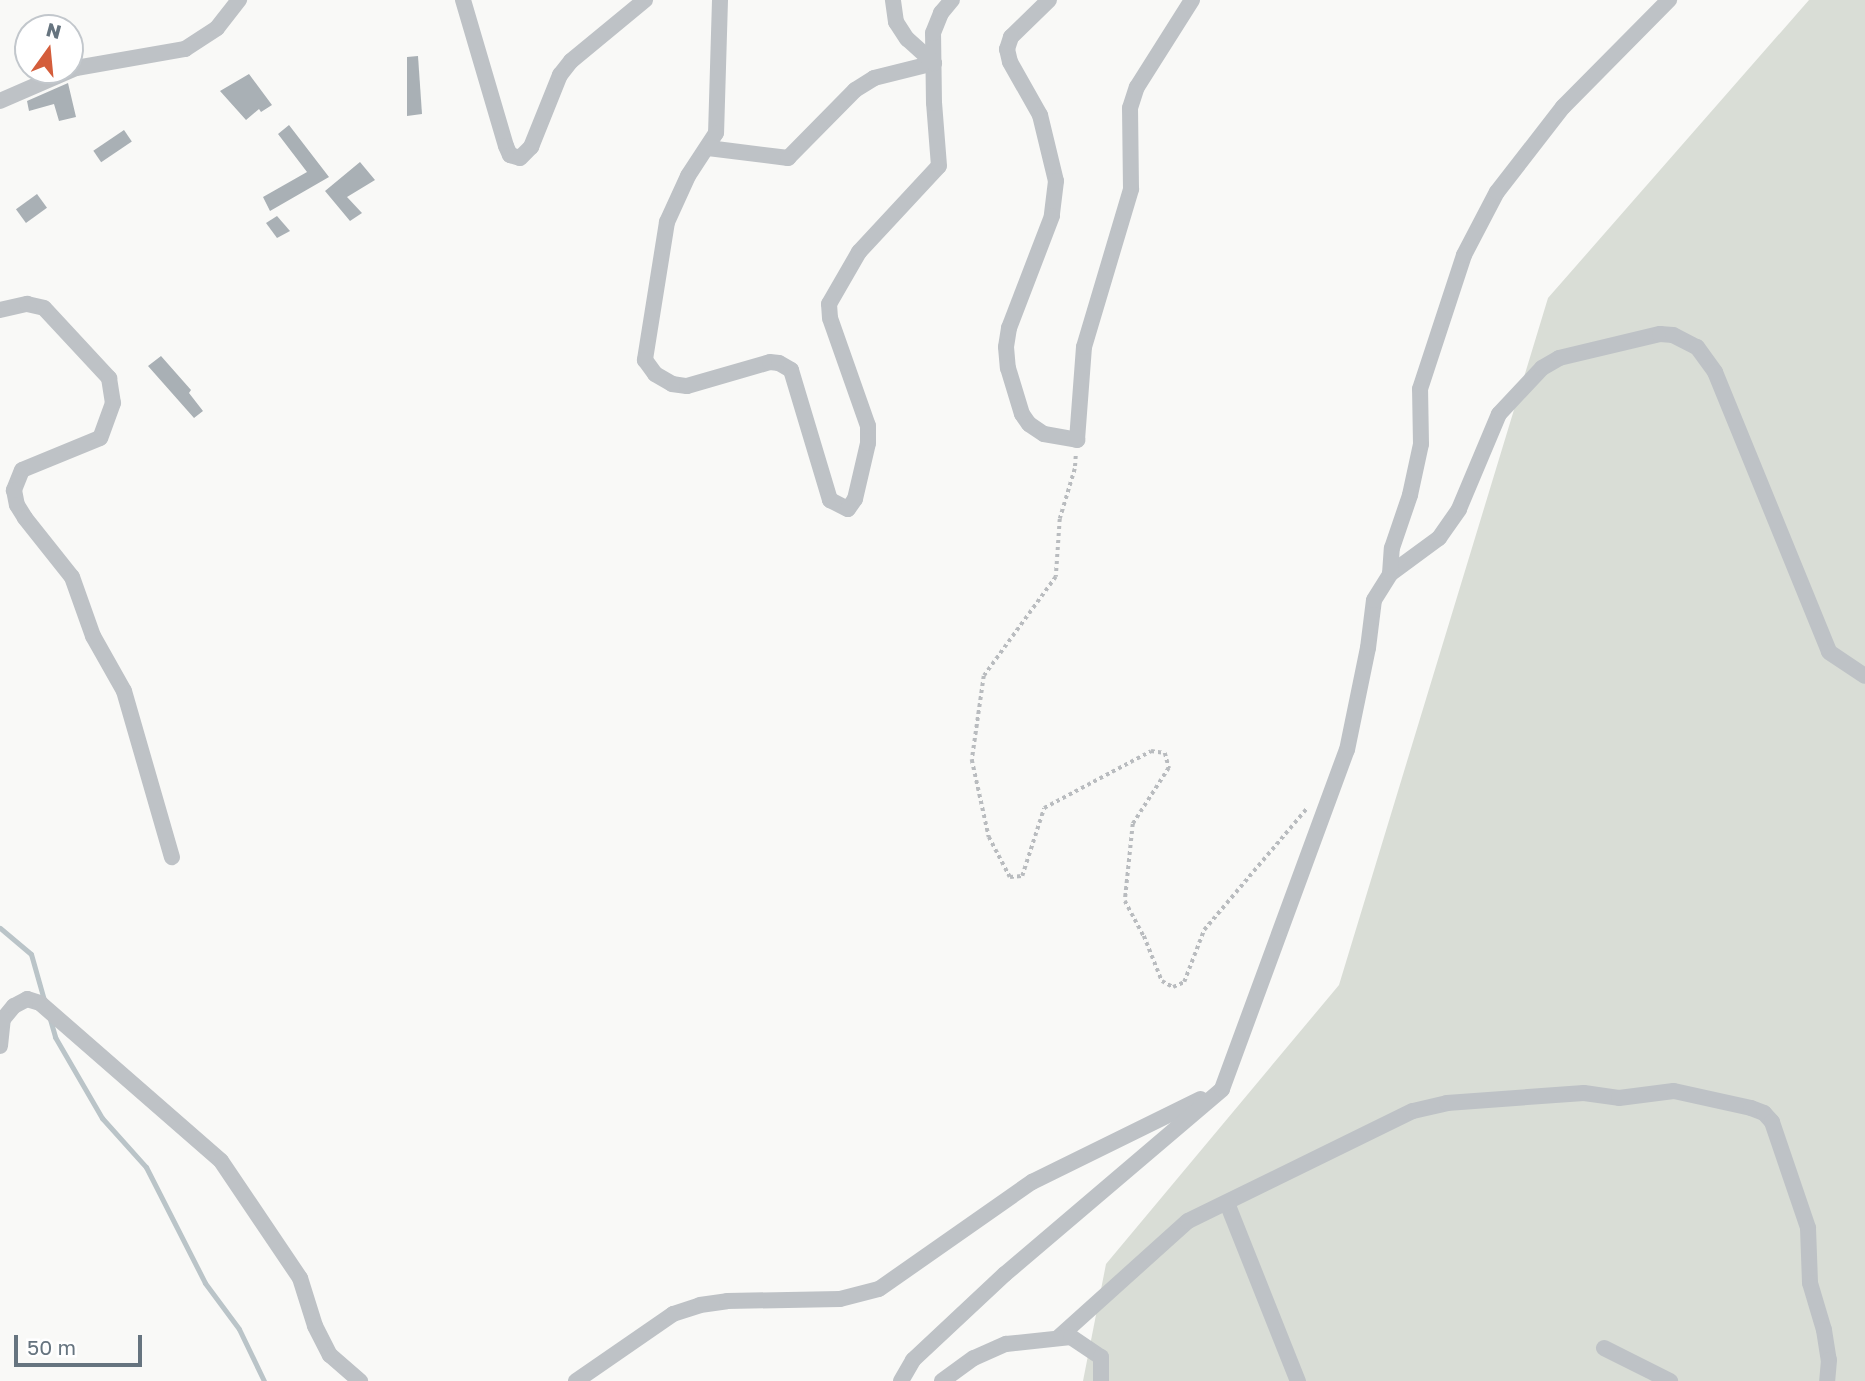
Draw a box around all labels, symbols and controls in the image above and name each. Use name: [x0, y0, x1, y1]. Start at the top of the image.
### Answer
north arrow: [14, 14, 84, 84]
text: N: [44, 17, 64, 43]
scale bar: [18, 1322, 145, 1366]
text: 50 m: [27, 1334, 76, 1360]

